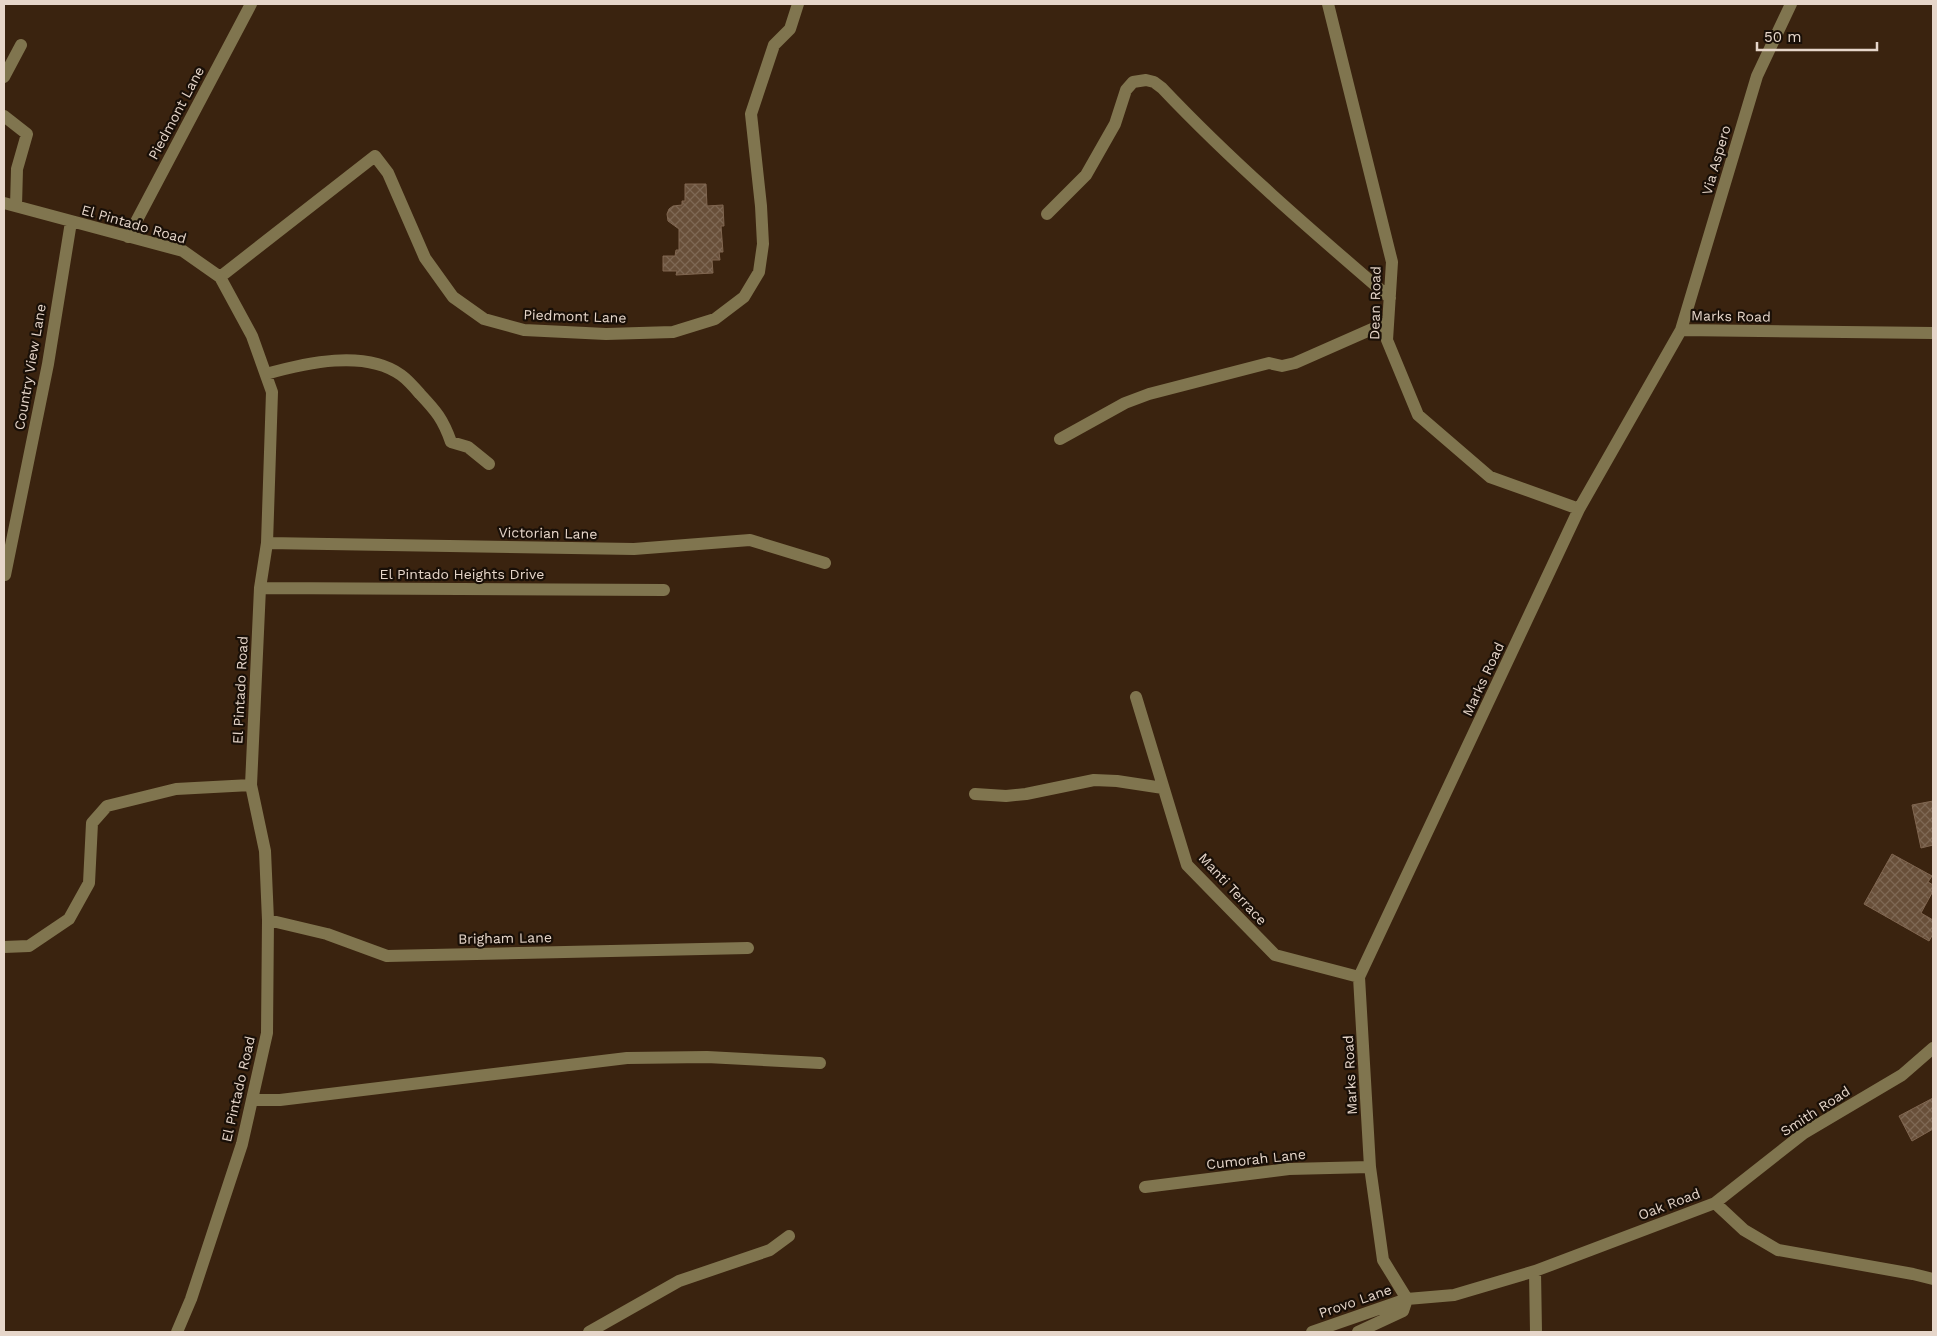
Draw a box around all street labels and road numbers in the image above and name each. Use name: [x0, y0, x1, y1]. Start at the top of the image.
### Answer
street label: Piedmont Lane: [145, 64, 207, 162]
street label: Via Aspero: [1698, 123, 1734, 197]
street label: El Pintado Road: [80, 201, 188, 247]
street label: Dean Road: [1366, 266, 1384, 340]
street label: Country View Lane: [11, 303, 49, 431]
street label: Piedmont Lane: [523, 306, 627, 326]
street label: Marks Road: [1691, 307, 1771, 325]
street label: Victorian Lane: [498, 524, 598, 542]
street label: El Pintado Heights Drive: [380, 566, 544, 582]
street label: El Pintado Road: [229, 636, 251, 744]
street label: Marks Road: [1459, 640, 1507, 718]
street label: Manti Terrace: [1196, 850, 1270, 928]
street label: Brigham Lane: [458, 929, 552, 947]
street label: El Pintado Road: [218, 1034, 258, 1144]
street label: Marks Road: [1340, 1035, 1360, 1115]
street label: Smith Road: [1777, 1083, 1853, 1139]
street label: Cumorah Lane: [1205, 1146, 1307, 1172]
street label: Oak Road: [1636, 1185, 1702, 1223]
street label: Provo Lane: [1317, 1281, 1393, 1321]

